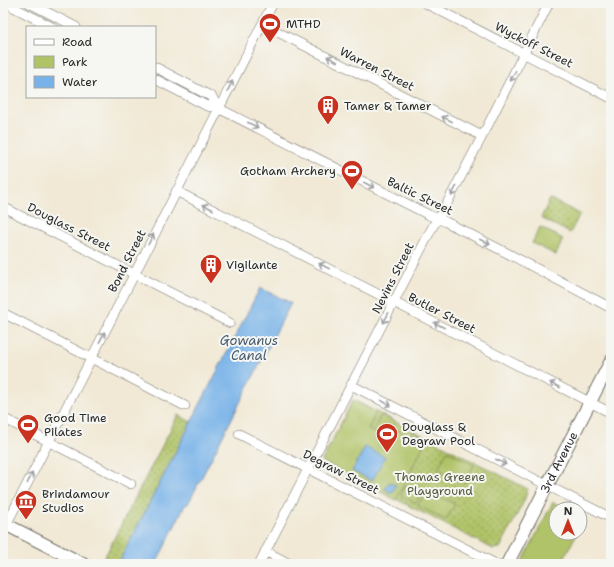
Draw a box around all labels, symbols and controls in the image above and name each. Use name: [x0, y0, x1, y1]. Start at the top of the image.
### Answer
sports icon: MTHD: [257, 11, 283, 44]
place label: MTHD: [286, 16, 321, 32]
street label: Wyckoff Street: [492, 18, 576, 72]
legend: [26, 26, 156, 98]
text: Road: [62, 34, 93, 50]
street label: Warren Street: [337, 43, 417, 95]
text: Park: [62, 54, 88, 70]
one-way arrow: [326, 55, 338, 63]
one-way arrow: [509, 69, 517, 81]
text: Water: [62, 74, 98, 90]
one-way arrow: [227, 80, 234, 92]
building icon: Tamer & Tamer: [315, 93, 341, 126]
place label: Tamer & Tamer: [344, 98, 432, 114]
one-way arrow: [442, 114, 454, 122]
one-way arrow: [247, 122, 259, 130]
sports icon: Gotham Archery: [339, 158, 365, 191]
place label: Gotham Archery: [240, 163, 336, 179]
street label: Baltic Street: [384, 173, 456, 219]
one-way arrow: [363, 181, 375, 189]
one-way arrow: [449, 185, 457, 197]
street label: Douglass Street: [25, 199, 113, 255]
one-way arrow: [202, 203, 214, 210]
street label: Bond Street: [104, 227, 150, 295]
one-way arrow: [148, 233, 156, 245]
one-way arrow: [479, 239, 491, 246]
street label: Nevins Street: [368, 240, 418, 316]
building icon: Vigilante: [198, 252, 224, 285]
place label: Vigilante: [226, 257, 278, 273]
one-way arrow: [318, 262, 330, 270]
street label: Butler Street: [405, 289, 479, 337]
one-way arrow: [382, 312, 389, 324]
one-way arrow: [434, 321, 446, 329]
one-way arrow: [99, 331, 106, 343]
water label: Gowanus Canal: [220, 332, 278, 364]
one-way arrow: [549, 380, 561, 388]
one-way arrow: [379, 400, 391, 407]
place label: Good Time Pilates: [44, 410, 107, 440]
sports icon: Good Time Pilates: [15, 412, 41, 445]
place label: Douglass & Degraw Pool: [402, 419, 475, 449]
sports icon: Douglass & Degraw Pool: [374, 421, 400, 454]
street label: 3rd Avenue: [537, 429, 582, 496]
street label: Degraw Street: [300, 446, 382, 498]
one-way arrow: [495, 459, 507, 466]
park label: Thomas Greene Playground: [395, 469, 486, 499]
one-way arrow: [27, 472, 34, 484]
place label: Brindamour Studios: [42, 486, 110, 516]
museum icon: Brindamour Studios: [13, 488, 39, 521]
north arrow: [548, 501, 588, 541]
text: N: [564, 504, 573, 519]

